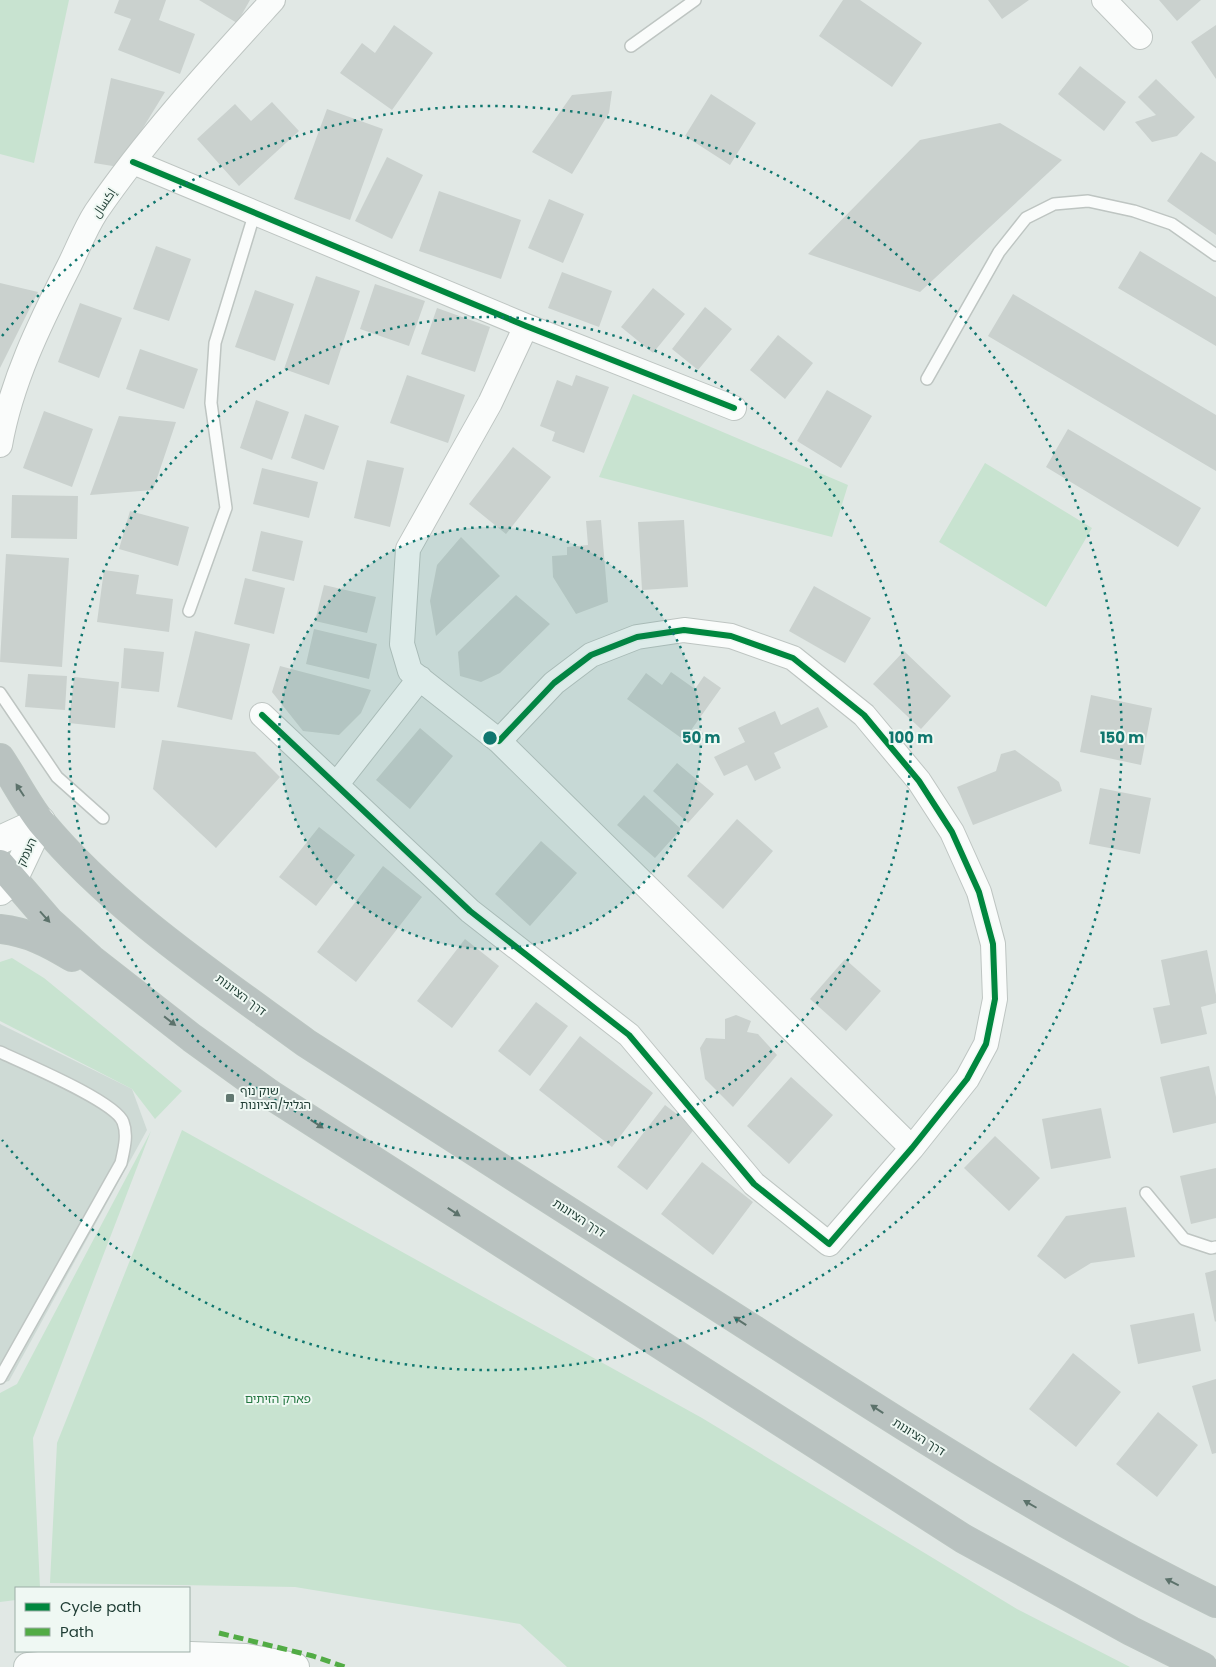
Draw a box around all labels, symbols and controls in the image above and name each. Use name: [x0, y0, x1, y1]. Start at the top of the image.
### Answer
street label: إكسال: [87, 184, 120, 221]
text: 50 m: [682, 727, 720, 748]
text: 100 m: [889, 727, 933, 748]
text: 150 m: [1100, 727, 1144, 748]
centre of rings: [481, 729, 499, 747]
one-way arrow: [16, 783, 25, 797]
street label: העמק: [12, 835, 41, 869]
one-way arrow: [39, 910, 51, 922]
street label: דרך הציונות: [212, 970, 271, 1020]
one-way arrow: [163, 1015, 176, 1026]
place label: שוק נוף הגליל/הציונות: [240, 1082, 311, 1113]
marker: שוק נוף הגליל/הציונות: [224, 1092, 236, 1104]
one-way arrow: [310, 1120, 324, 1129]
street label: דרך הציונות: [550, 1194, 609, 1241]
one-way arrow: [447, 1208, 460, 1217]
one-way arrow: [733, 1317, 746, 1326]
park label: פארק הזיתים: [245, 1390, 311, 1407]
one-way arrow: [870, 1405, 883, 1414]
street label: דרך הציונות: [890, 1414, 949, 1460]
one-way arrow: [1023, 1499, 1036, 1508]
one-way arrow: [1165, 1578, 1179, 1586]
legend: [15, 1587, 190, 1652]
text: Cycle path: [60, 1596, 141, 1617]
text: Path: [60, 1621, 94, 1642]

